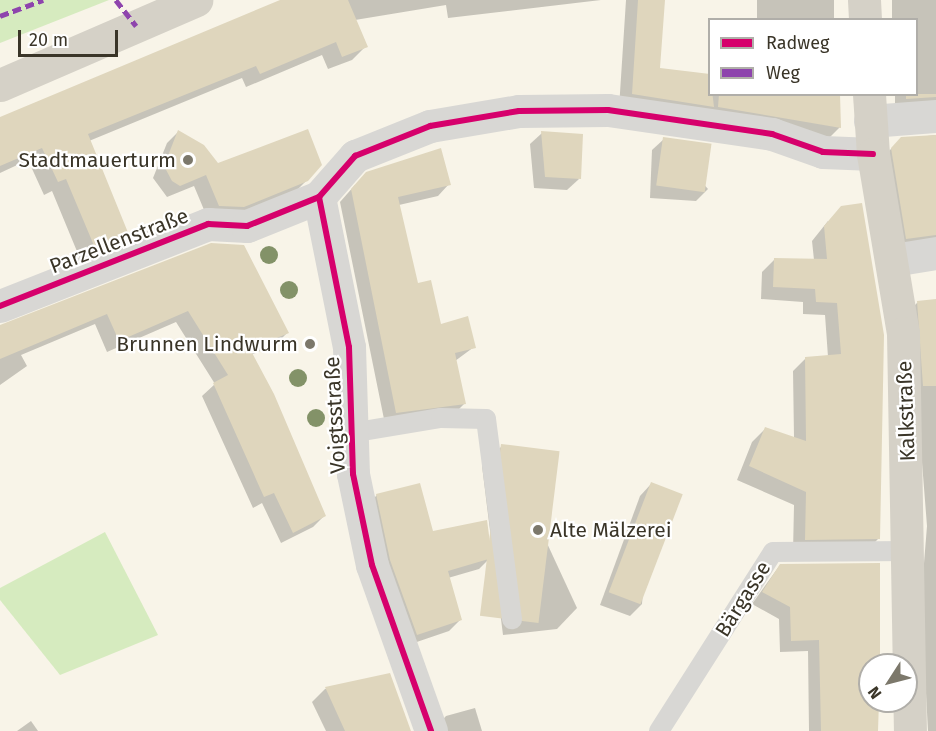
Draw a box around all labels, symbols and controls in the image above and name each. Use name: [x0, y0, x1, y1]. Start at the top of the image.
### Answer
scale bar: [21, 18, 122, 56]
legend: [708, 18, 918, 96]
text: 20 m: [29, 29, 68, 51]
text: Radweg: [766, 32, 829, 54]
text: Weg: [766, 62, 800, 84]
place label: Stadtmauerturm: [18, 147, 176, 173]
marker: Stadtmauerturm: [181, 153, 195, 167]
street label: Parzellenstraße: [46, 203, 192, 279]
place label: Brunnen Lindwurm: [116, 331, 298, 357]
marker: Brunnen Lindwurm: [303, 337, 317, 351]
street label: Voigtsstraße: [319, 356, 351, 474]
street label: Kalkstraße: [892, 360, 920, 462]
place label: Alte Mälzerei: [550, 517, 672, 543]
marker: Alte Mälzerei: [531, 523, 545, 537]
street label: Bärgasse: [710, 556, 776, 642]
north arrow: [858, 653, 918, 713]
text: N: [864, 683, 885, 703]

